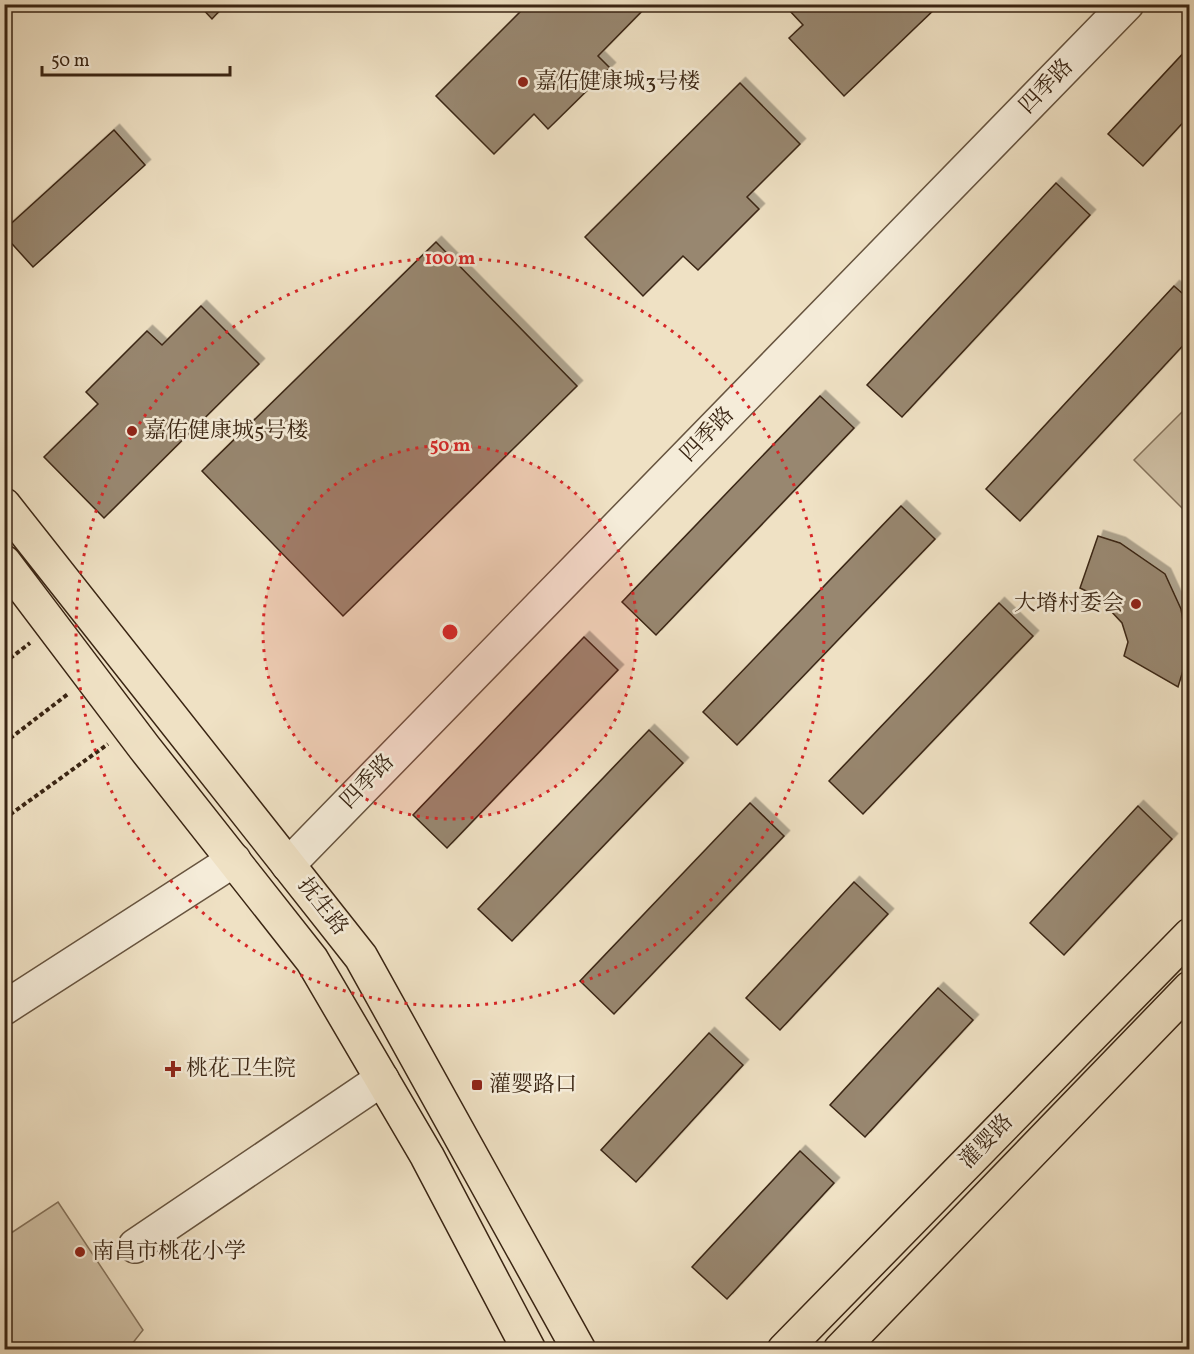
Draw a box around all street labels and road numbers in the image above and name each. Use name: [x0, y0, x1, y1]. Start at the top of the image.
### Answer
street label: 四季路: [1013, 52, 1081, 122]
street label: 四季路: [674, 400, 742, 470]
street label: 四季路: [334, 747, 402, 817]
street label: 抚生路: [289, 871, 355, 943]
street label: 灌婴路: [953, 1107, 1021, 1177]

